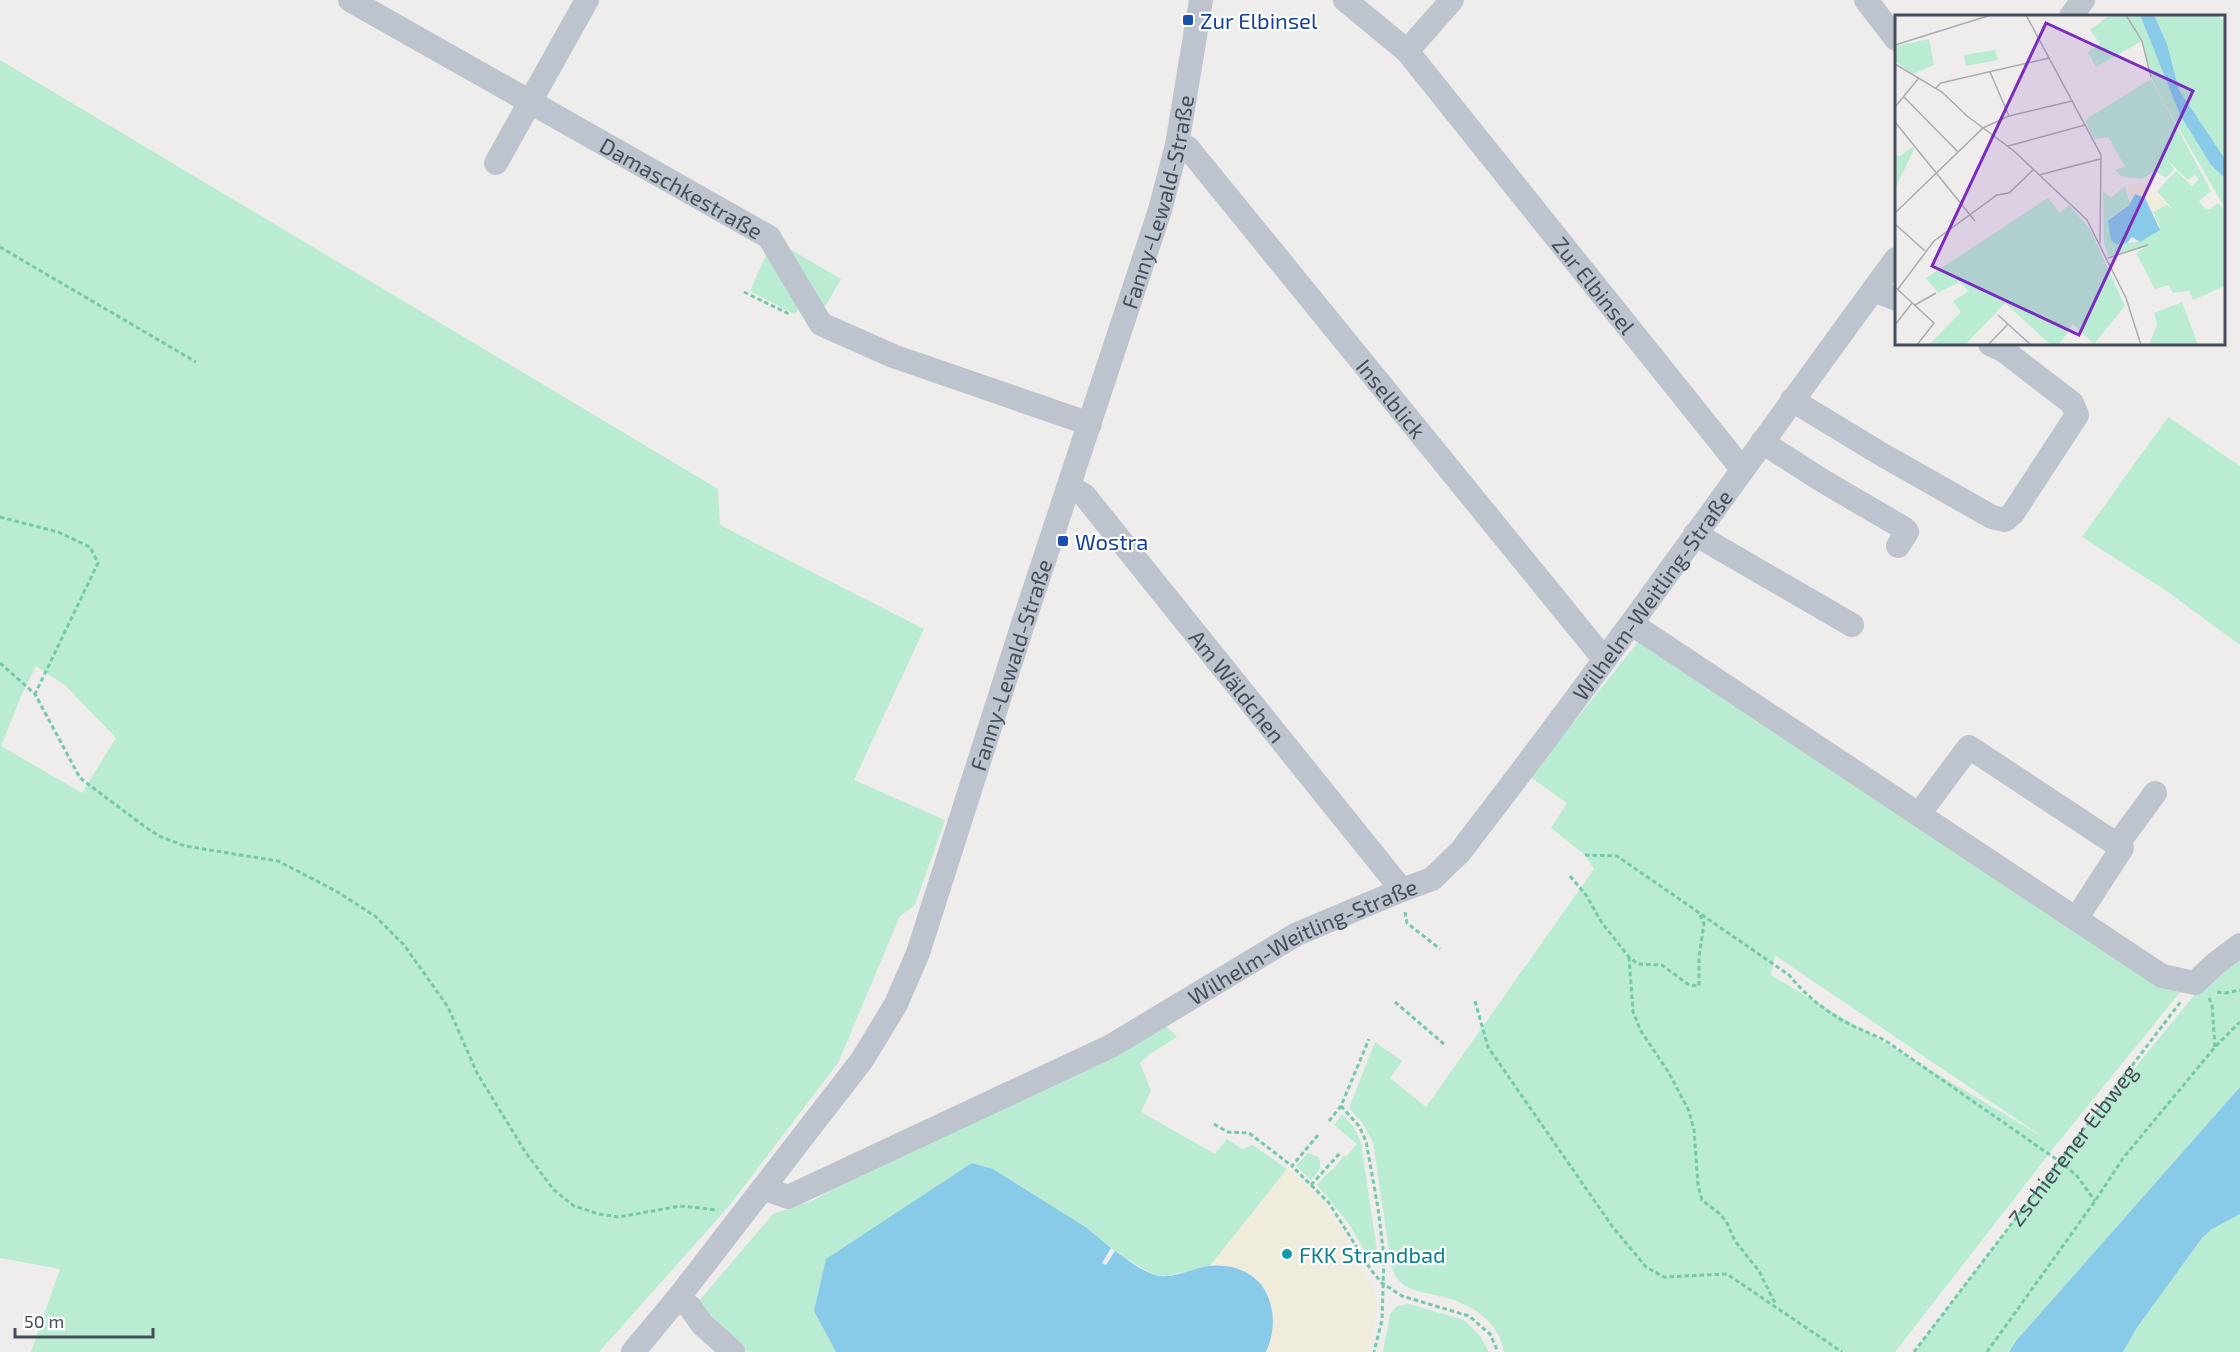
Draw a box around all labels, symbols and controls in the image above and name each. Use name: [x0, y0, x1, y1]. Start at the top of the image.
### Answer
place label: Zur Elbinsel: [1200, 7, 1318, 33]
marker: Zur Elbinsel: [1181, 13, 1195, 27]
inset map: [1895, 15, 2225, 345]
street label: Fanny-Lewald-Straße: [1115, 93, 1198, 312]
street label: Damaschkestraße: [596, 131, 768, 244]
street label: Zur Elbinsel: [1548, 231, 1642, 339]
street label: Inselblick: [1352, 353, 1432, 443]
street label: Wilhelm-Weitling-Straße: [1567, 484, 1737, 705]
place label: Wostra: [1075, 528, 1148, 554]
marker: Wostra: [1056, 534, 1070, 548]
street label: Fanny-Lewald-Straße: [964, 555, 1057, 774]
street label: Am Wäldchen: [1184, 624, 1291, 748]
street label: Wilhelm-Weitling-Straße: [1183, 873, 1421, 1010]
street label: Zschierener Elbweg: [2002, 1058, 2142, 1230]
place label: FKK Strandbad: [1299, 1241, 1446, 1267]
marker: FKK Strandbad: [1280, 1247, 1294, 1261]
scale bar: [15, 1301, 153, 1339]
text: 50 m: [24, 1310, 64, 1332]

